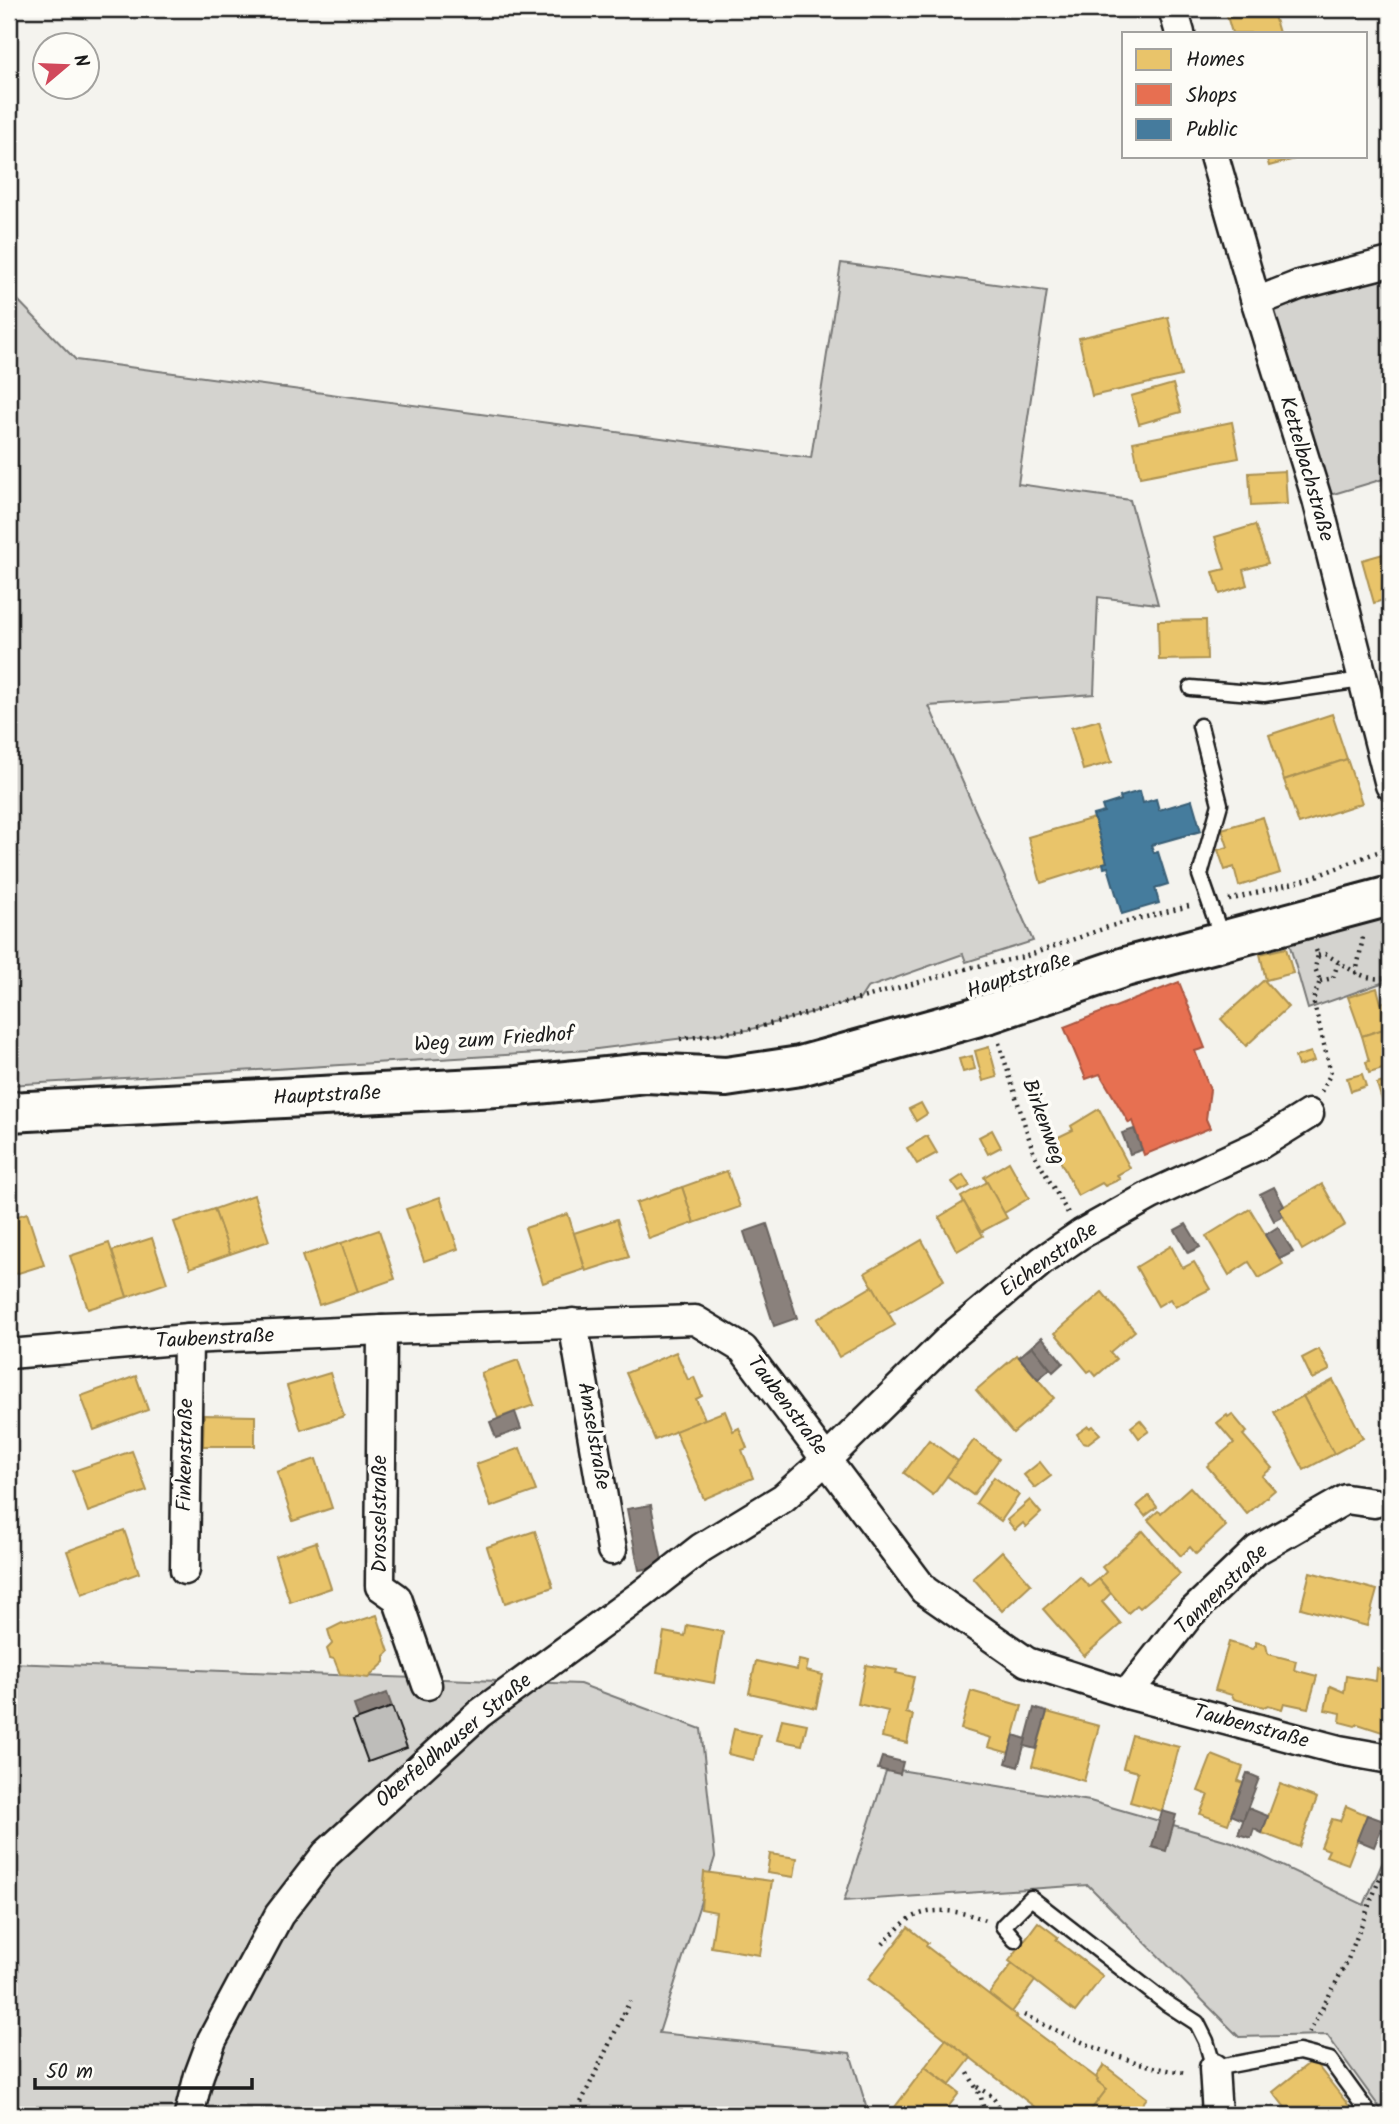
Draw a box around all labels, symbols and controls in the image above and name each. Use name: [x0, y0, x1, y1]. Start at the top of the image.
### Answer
north arrow: [32, 32, 102, 102]
legend: [1122, 32, 1368, 158]
text: Homes: [1186, 44, 1245, 77]
text: N: [64, 51, 96, 72]
text: Shops: [1186, 80, 1237, 113]
text: Public: [1186, 114, 1238, 147]
street label: Kettelbachstraße: [1269, 392, 1343, 546]
street label: Hauptstraße: [963, 943, 1076, 1008]
street label: Weg zum Friedhof: [413, 1018, 577, 1062]
street label: Birkenweg: [1012, 1074, 1074, 1170]
street label: Hauptstraße: [272, 1077, 382, 1115]
street label: Eichenstraße: [993, 1213, 1106, 1306]
street label: Taubenstraße: [155, 1319, 276, 1359]
street label: Taubenstraße: [738, 1349, 836, 1464]
street label: Amselstraße: [567, 1380, 619, 1493]
street label: Finkenstraße: [169, 1398, 203, 1512]
street label: Drosselstraße: [364, 1454, 397, 1573]
street label: Tannenstraße: [1167, 1536, 1277, 1643]
street label: Oberfeldhauser Straße: [368, 1665, 540, 1817]
street label: Taubenstraße: [1190, 1696, 1313, 1758]
scale bar: [35, 2047, 252, 2091]
text: 50 m: [46, 2056, 93, 2089]

